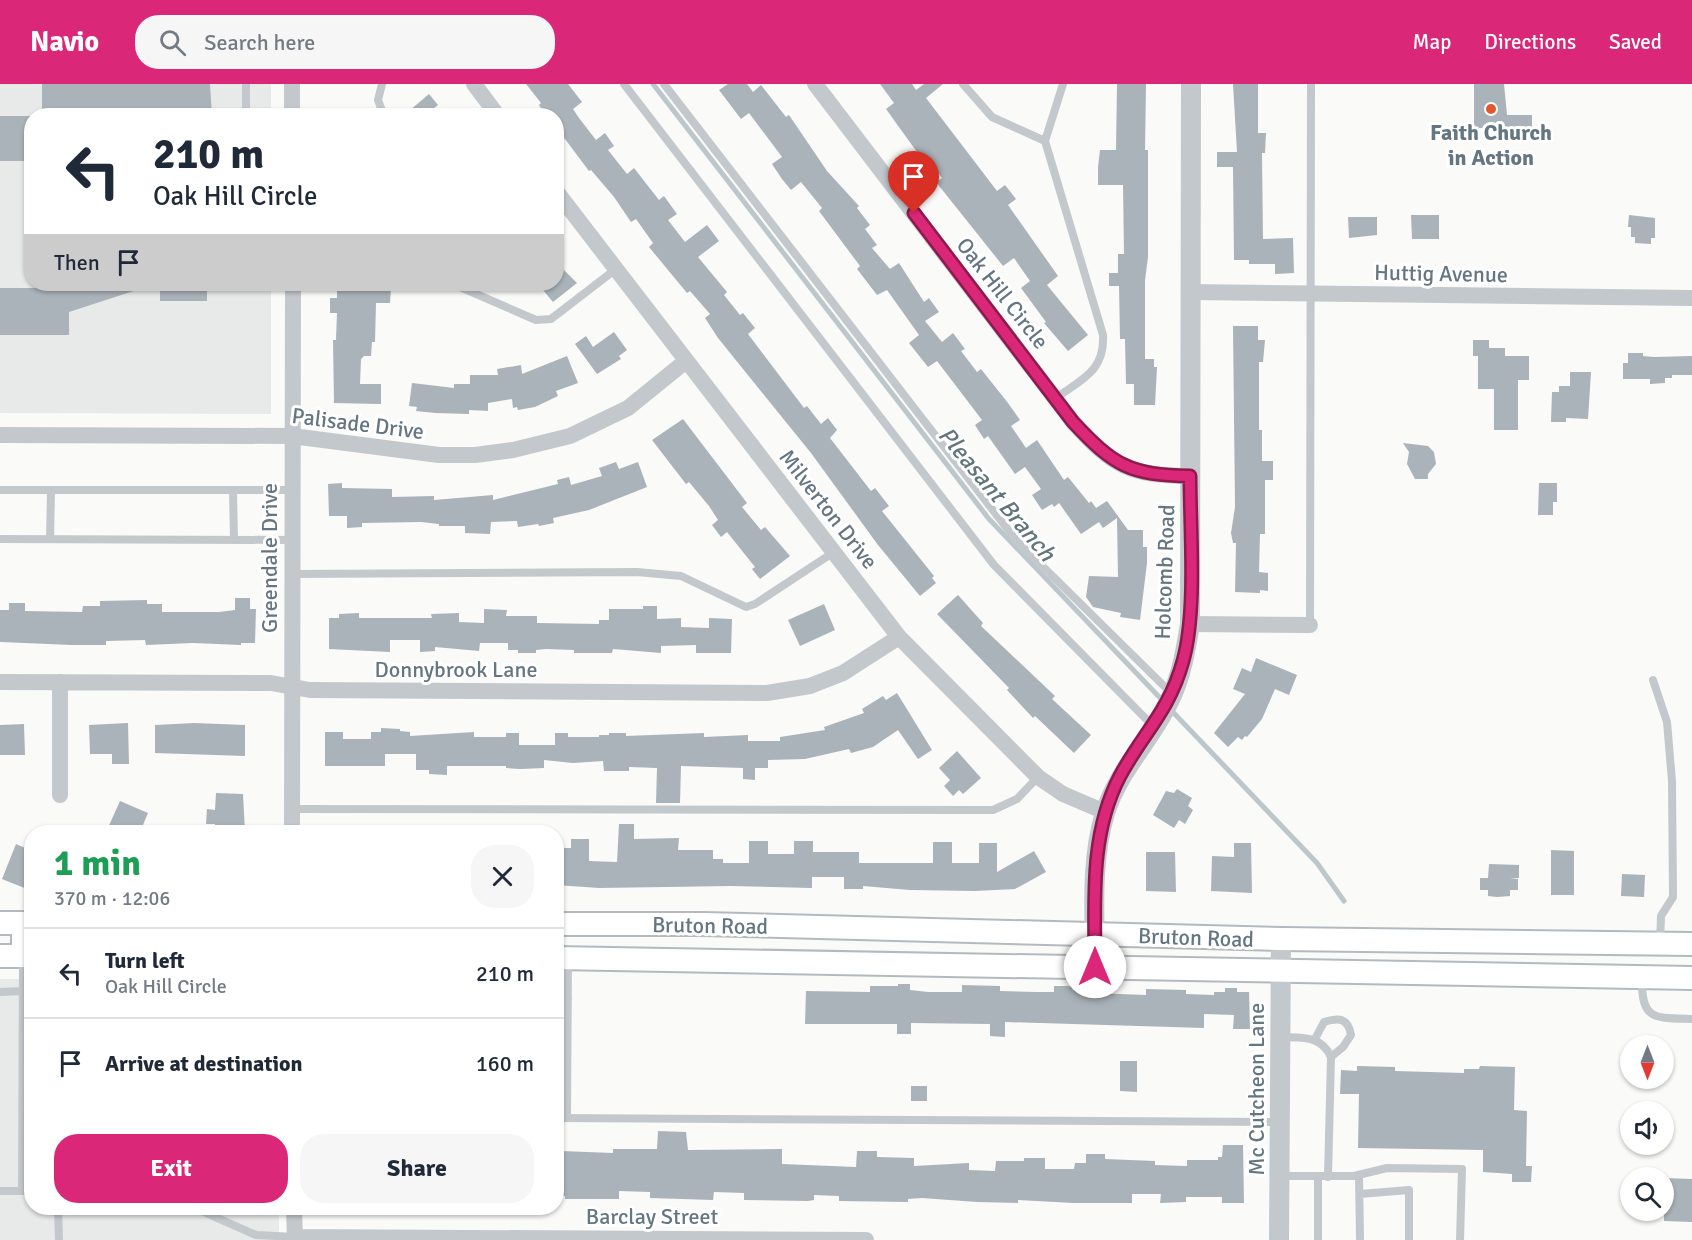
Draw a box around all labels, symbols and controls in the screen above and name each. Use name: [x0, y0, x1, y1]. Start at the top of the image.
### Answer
search box: [135, 15, 555, 69]
text: Navio: [30, 25, 99, 59]
icon: search: [156, 26, 189, 59]
text: Search here: [204, 29, 315, 56]
text: Map: [1413, 29, 1451, 55]
text: Directions: [1484, 29, 1576, 55]
text: Saved: [1609, 29, 1662, 55]
marker: Faith Church in Action: [1484, 102, 1498, 116]
place label: Faith Church in Action: [1430, 119, 1552, 171]
text: 210 m: [153, 129, 264, 180]
icon: left: [54, 132, 132, 210]
pin: [888, 151, 939, 213]
icon: arrive: [897, 160, 930, 193]
text: Oak Hill Circle: [153, 180, 318, 213]
street label: Oak Hill Circle: [951, 232, 1055, 354]
icon: arrive: [112, 246, 145, 279]
text: Then: [54, 249, 100, 276]
street label: Huttig Avenue: [1374, 259, 1508, 288]
street label: Palisade Drive: [290, 402, 426, 445]
water label: Pleasant Branch: [932, 421, 1063, 568]
street label: Milverton Drive: [774, 444, 884, 574]
street label: Greendale Drive: [256, 483, 283, 633]
street label: Holcomb Road: [1149, 504, 1180, 640]
street label: Donnybrook Lane: [374, 656, 538, 683]
text: 1 min: [54, 841, 141, 886]
button: close: [471, 845, 534, 908]
text: 370 m · 12:06: [54, 886, 170, 911]
street label: Bruton Road: [652, 911, 768, 940]
street label: Bruton Road: [1138, 922, 1254, 953]
position arrow: [1063, 935, 1127, 999]
text: Turn left: [105, 947, 185, 974]
icon: left: [54, 957, 87, 990]
text: 210 m: [476, 960, 534, 987]
text: Oak Hill Circle: [105, 974, 227, 999]
street label: Mc Cutcheon Lane: [1243, 1003, 1270, 1175]
north arrow: [1620, 1035, 1674, 1089]
map controls: [1620, 1035, 1674, 1221]
icon: arrive: [54, 1047, 87, 1080]
text: Arrive at destination: [105, 1050, 302, 1077]
text: 160 m: [476, 1050, 534, 1077]
button: sound: [1620, 1101, 1674, 1155]
button: Exit: [54, 1134, 288, 1203]
button: Share: [300, 1134, 534, 1203]
button: search: [1620, 1167, 1674, 1221]
street label: Barclay Street: [586, 1203, 718, 1230]

